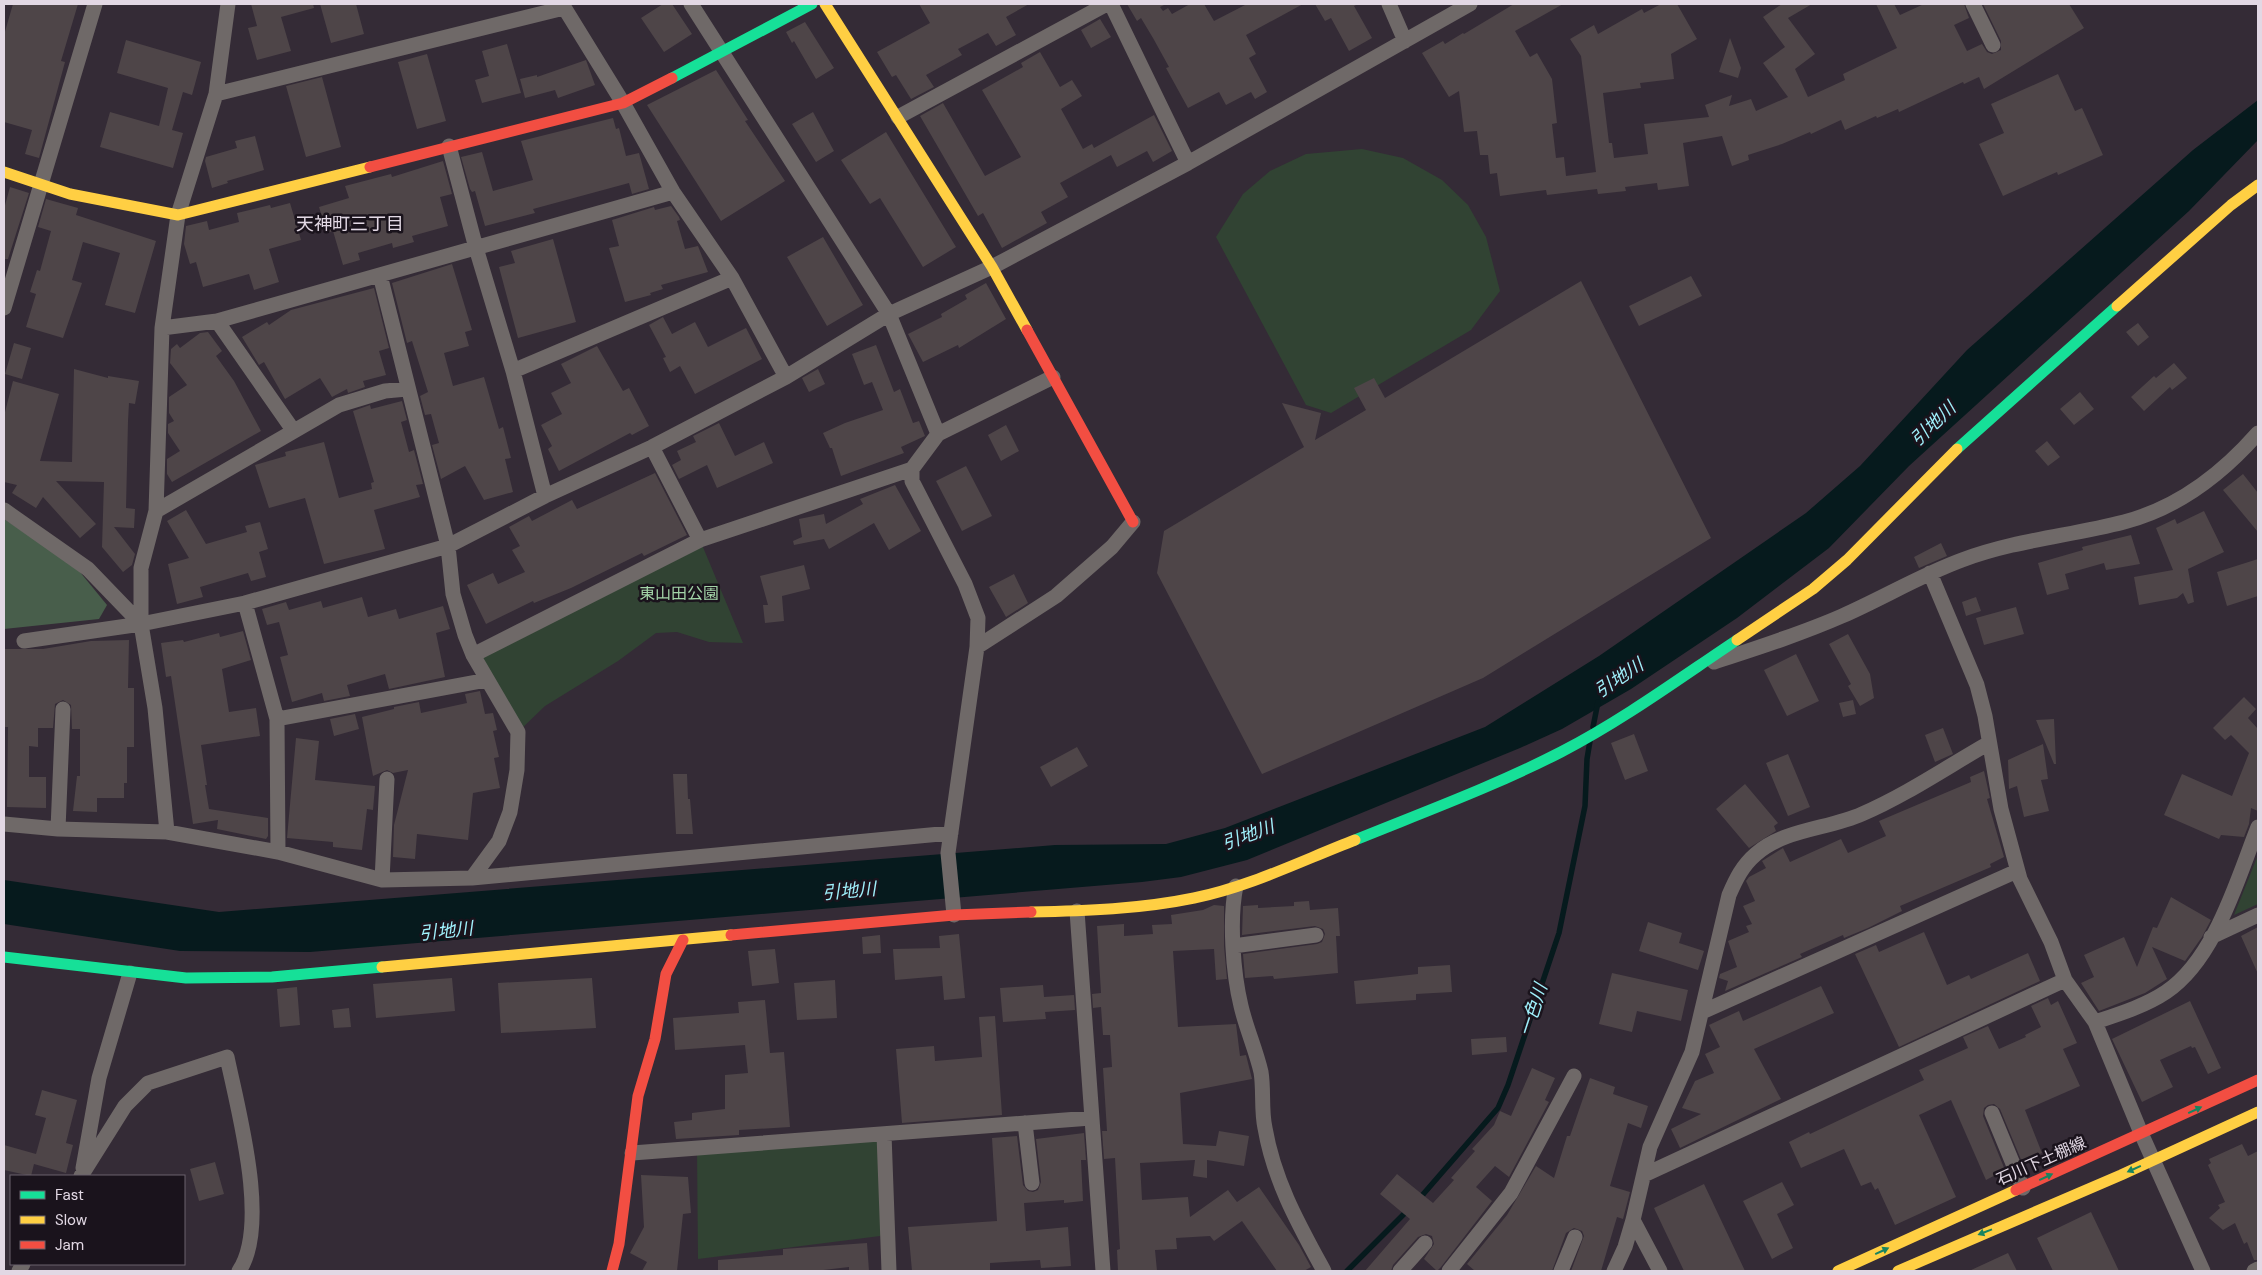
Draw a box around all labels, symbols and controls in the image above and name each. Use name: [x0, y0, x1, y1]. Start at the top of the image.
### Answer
district label: 天神町三丁目: [296, 212, 404, 236]
water label: 引地川: [1905, 395, 1962, 451]
park label: 東山田公園: [639, 583, 719, 604]
water label: 引地川: [1590, 652, 1650, 703]
water label: 引地川: [1219, 814, 1279, 856]
water label: 引地川: [821, 877, 879, 905]
water label: 引地川: [418, 916, 476, 946]
water label: 一色川: [1513, 979, 1553, 1039]
one-way arrow: [2187, 1105, 2202, 1114]
street label: 石川下土棚線: [1993, 1132, 2089, 1190]
one-way arrow: [2127, 1165, 2142, 1173]
one-way arrow: [2039, 1172, 2053, 1180]
legend: [10, 1175, 185, 1265]
text: Fast: [55, 1185, 84, 1205]
text: Slow: [55, 1210, 88, 1230]
one-way arrow: [1977, 1228, 1992, 1236]
text: Jam: [55, 1235, 84, 1255]
one-way arrow: [1875, 1246, 1889, 1254]

